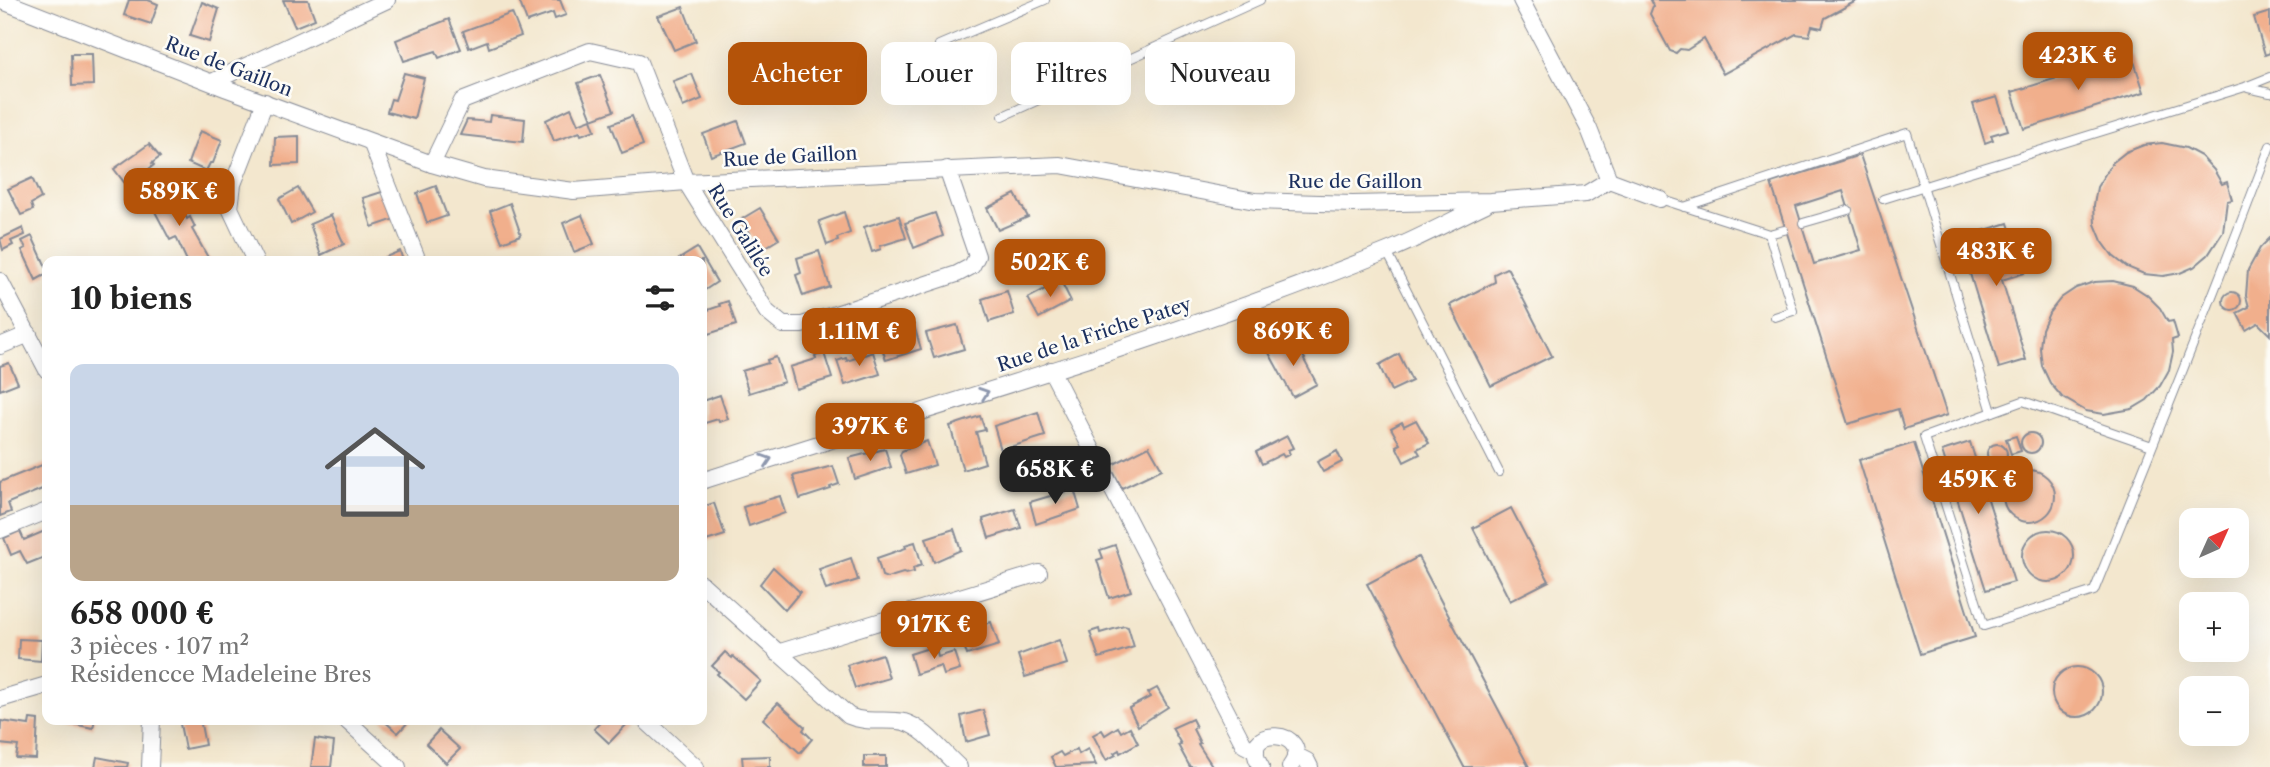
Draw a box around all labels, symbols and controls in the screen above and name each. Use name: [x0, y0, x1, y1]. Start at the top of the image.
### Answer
street label: Rue de Gaillon: [162, 32, 296, 101]
pin: 423K €: [2021, 32, 2135, 92]
text: 423K €: [2039, 41, 2117, 69]
chip: Acheter: [728, 42, 867, 105]
chip: Louer: [881, 42, 997, 105]
chip: Filtres: [1011, 42, 1131, 105]
chip: Nouveau: [1145, 42, 1295, 105]
street label: Rue de Gaillon: [722, 141, 858, 172]
pin: 589K €: [122, 168, 236, 228]
street label: Rue de Gaillon: [1288, 170, 1422, 193]
text: 589K €: [140, 177, 218, 205]
street label: Rue Galilée: [703, 180, 778, 281]
pin: 483K €: [1939, 229, 2053, 288]
text: 483K €: [1957, 237, 2036, 265]
pin: 502K €: [993, 240, 1107, 299]
text: 502K €: [1010, 248, 1090, 276]
icon: filters: [641, 279, 679, 317]
text: 10 biens: [70, 280, 193, 317]
street label: Rue de la Friche Patey: [994, 292, 1194, 377]
pin: 1.11M €: [794, 308, 924, 368]
pin: 869K €: [1236, 308, 1350, 368]
text: 1.11M €: [818, 317, 900, 345]
text: 869K €: [1253, 317, 1333, 345]
one-way arrow: [977, 387, 990, 401]
pin: 397K €: [813, 404, 927, 463]
icon: home: [312, 409, 438, 535]
text: 397K €: [832, 412, 908, 440]
pin: 658K €: [998, 447, 1112, 506]
one-way arrow: [760, 454, 772, 468]
text: 658K €: [1016, 455, 1094, 483]
pin: 459K €: [1921, 456, 2035, 516]
text: 459K €: [1939, 465, 2017, 493]
north arrow: [2179, 508, 2249, 578]
map controls: [2179, 508, 2249, 746]
button: +: [2179, 592, 2249, 662]
text: 658 000 €: [70, 595, 214, 632]
pin: 917K €: [877, 602, 991, 661]
text: 917K €: [897, 610, 971, 638]
text: 3 pièces · 107 m²: [70, 632, 249, 660]
text: Résidencce Madeleine Bres: [70, 660, 372, 688]
button: −: [2179, 676, 2249, 746]

